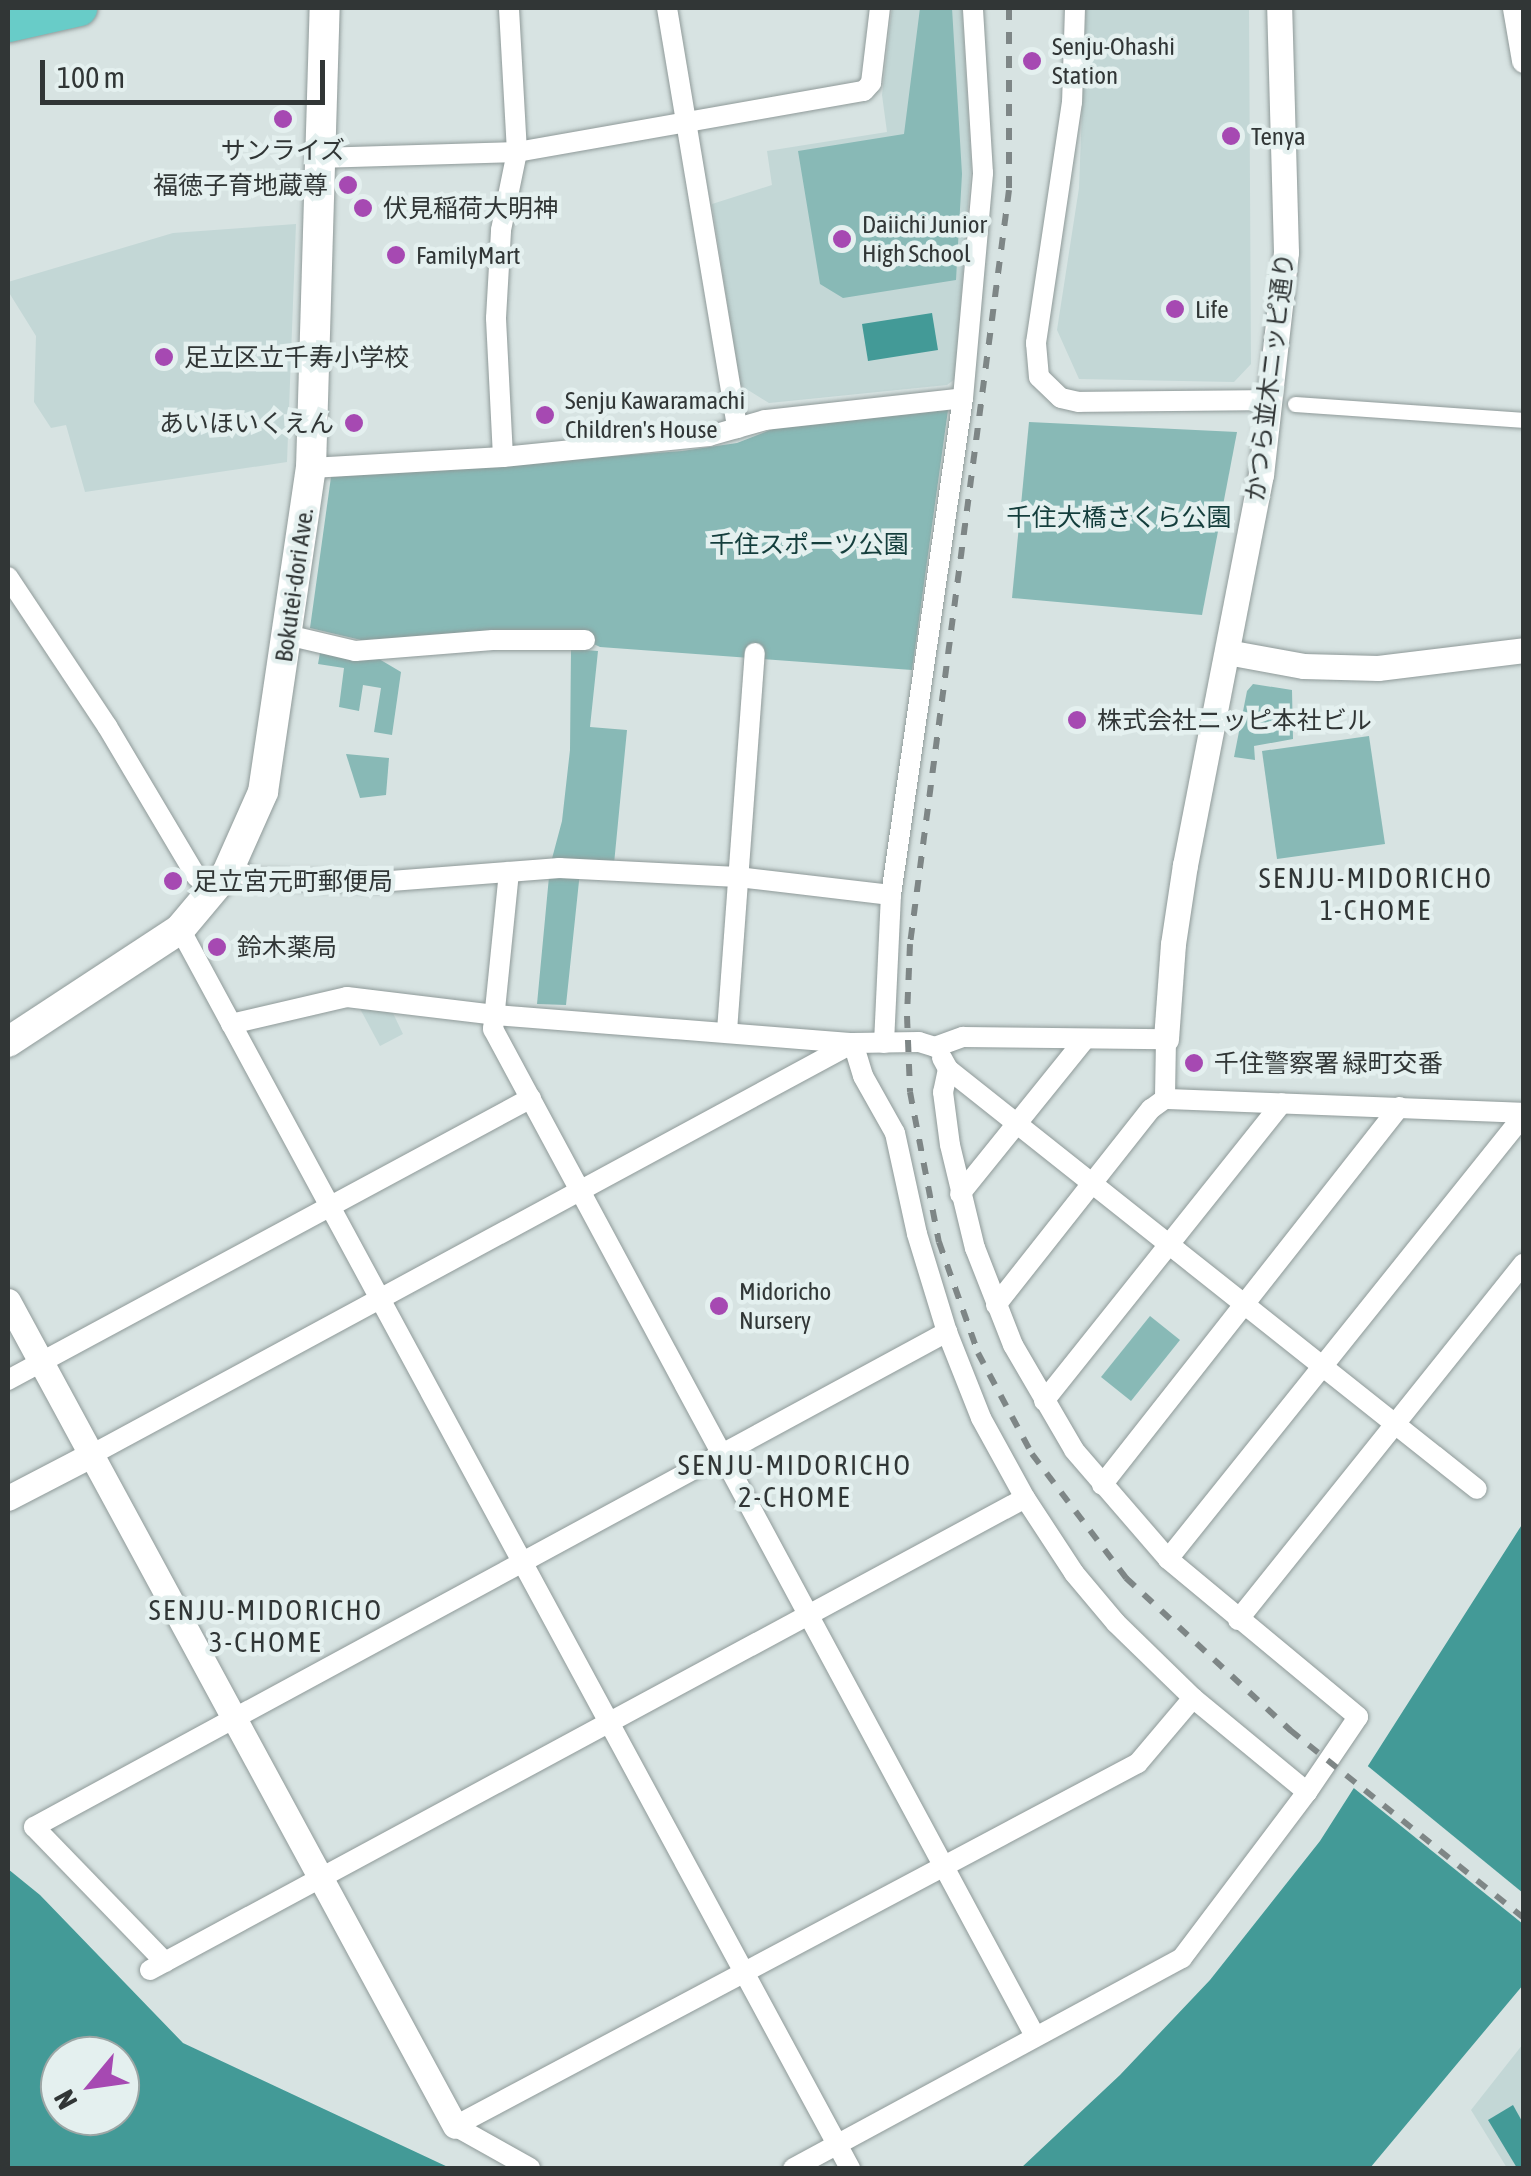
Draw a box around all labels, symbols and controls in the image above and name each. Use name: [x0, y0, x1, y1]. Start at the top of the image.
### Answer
place label: Senju-Ohashi Station: [1052, 32, 1175, 91]
scale bar: [45, 40, 330, 102]
marker: Senju-Ohashi Station: [1021, 50, 1043, 72]
text: 100 m: [57, 60, 125, 94]
marker: サンライズ: [272, 108, 294, 130]
place label: Tenya: [1251, 121, 1306, 151]
marker: Tenya: [1220, 125, 1242, 147]
place label: サンライズ: [221, 135, 345, 165]
place label: 福徳子育地蔵尊: [153, 170, 328, 200]
marker: 福徳子育地蔵尊: [337, 174, 359, 196]
place label: 伏見稲荷大明神: [383, 193, 558, 223]
marker: 伏見稲荷大明神: [352, 197, 374, 219]
place label: Daiichi Junior High School: [862, 210, 987, 269]
marker: Daiichi Junior High School: [831, 228, 853, 250]
place label: FamilyMart: [416, 240, 520, 270]
marker: FamilyMart: [385, 244, 407, 266]
street label: かつら並木ニッピ通り: [1240, 251, 1300, 503]
place label: Life: [1195, 294, 1229, 324]
marker: Life: [1164, 298, 1186, 320]
place label: 足立区立千寿小学校: [184, 342, 409, 372]
marker: 足立区立千寿小学校: [153, 346, 175, 368]
place label: Senju Kawaramachi Children's House: [565, 386, 745, 445]
marker: Senju Kawaramachi Children's House: [534, 404, 556, 426]
place label: あいほいくえん: [159, 408, 334, 438]
marker: あいほいくえん: [343, 412, 365, 434]
park label: 千住大橋さくら公園: [1007, 502, 1231, 532]
street label: Bokutei-dori Ave.: [268, 506, 320, 664]
park label: 千住スポーツ公園: [709, 529, 909, 559]
place label: 株式会社ニッピ本社ビル: [1097, 705, 1372, 735]
marker: 株式会社ニッピ本社ビル: [1066, 709, 1088, 731]
district label: SENJU-MIDORICHO 1-CHOME: [1259, 861, 1493, 927]
place label: 足立宮元町郵便局: [193, 866, 393, 896]
marker: 足立宮元町郵便局: [162, 870, 184, 892]
place label: 鈴木薬局: [237, 932, 337, 962]
marker: 鈴木薬局: [206, 936, 228, 958]
place label: 千住警察署 緑町交番: [1214, 1048, 1442, 1078]
marker: 千住警察署 緑町交番: [1183, 1052, 1205, 1074]
place label: Midoricho Nursery: [739, 1277, 831, 1336]
marker: Midoricho Nursery: [708, 1295, 730, 1317]
district label: SENJU-MIDORICHO 2-CHOME: [678, 1448, 912, 1514]
district label: SENJU-MIDORICHO 3-CHOME: [149, 1593, 383, 1659]
north arrow: [40, 2036, 140, 2136]
text: N: [48, 2085, 84, 2115]

